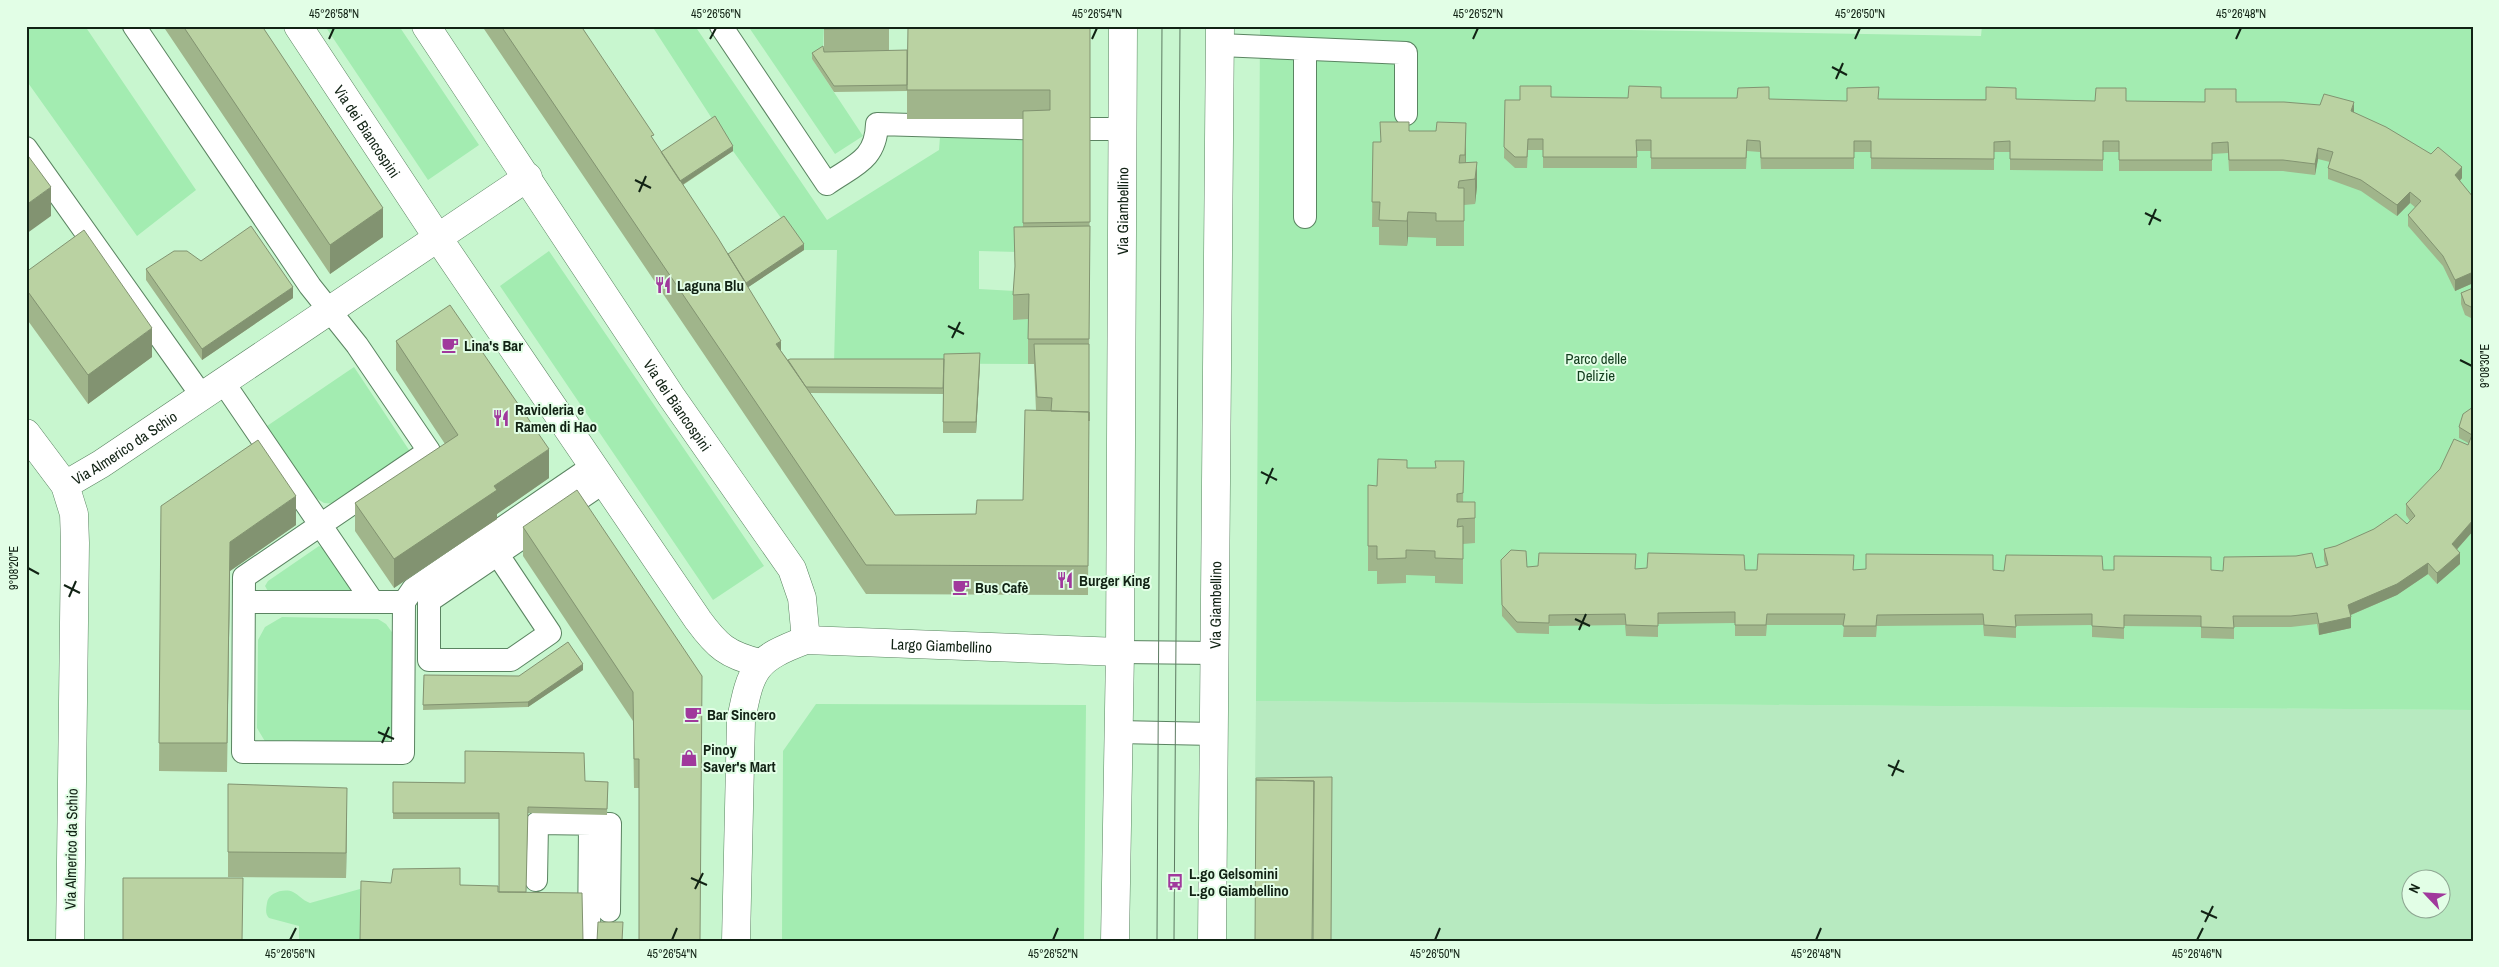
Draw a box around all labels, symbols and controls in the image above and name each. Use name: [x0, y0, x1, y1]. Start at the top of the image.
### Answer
text: 45°26'58"N: [309, 6, 359, 22]
text: 45°26'56"N: [691, 6, 741, 22]
text: 45°26'54"N: [1072, 6, 1122, 22]
text: 45°26'52"N: [1453, 6, 1503, 22]
text: 45°26'50"N: [1835, 6, 1885, 22]
text: 45°26'48"N: [2216, 6, 2266, 22]
street label: Via dei Biancospini: [329, 81, 406, 182]
street label: Via Giambellino: [1111, 167, 1133, 255]
restaurant icon: Laguna Blu: [653, 275, 673, 295]
place label: Laguna Blu: [677, 275, 744, 296]
cafe icon: Lina's Bar: [440, 335, 460, 355]
place label: Lina's Bar: [464, 335, 523, 356]
text: 9°08'30"E: [2477, 344, 2493, 388]
park label: Parco delle Delizie: [1565, 348, 1627, 386]
street label: Via dei Biancospini: [639, 355, 717, 455]
place label: Ravioleria e Ramen di Hao: [515, 399, 597, 437]
street label: Via Almerico da Schio: [68, 405, 181, 489]
restaurant icon: Ravioleria e Ramen di Hao: [491, 408, 511, 428]
text: 9°08'20"E: [6, 546, 22, 590]
street label: Via Giambellino: [1204, 561, 1226, 649]
restaurant icon: Burger King: [1055, 570, 1075, 590]
place label: Burger King: [1079, 570, 1151, 591]
cafe icon: Bus Cafè: [951, 577, 971, 597]
place label: Bus Cafè: [975, 577, 1028, 598]
street label: Largo Giambellino: [890, 633, 993, 658]
cafe icon: Bar Sincero: [683, 704, 703, 724]
place label: Bar Sincero: [707, 704, 776, 725]
place label: Pinoy Saver's Mart: [703, 739, 776, 777]
shop icon: Pinoy Saver's Mart: [679, 748, 699, 768]
street label: Via Almerico da Schio: [59, 788, 83, 910]
place label: L.go Gelsomini L.go Giambellino: [1189, 863, 1289, 901]
north arrow: [2402, 870, 2452, 920]
bus stop icon: L.go Gelsomini L.go Giambellino: [1165, 872, 1185, 892]
text: N: [2404, 881, 2424, 896]
text: 45°26'56"N: [265, 946, 315, 962]
text: 45°26'54"N: [647, 946, 697, 962]
text: 45°26'52"N: [1028, 946, 1078, 962]
text: 45°26'50"N: [1410, 946, 1460, 962]
text: 45°26'48"N: [1791, 946, 1841, 962]
text: 45°26'46"N: [2172, 946, 2222, 962]

